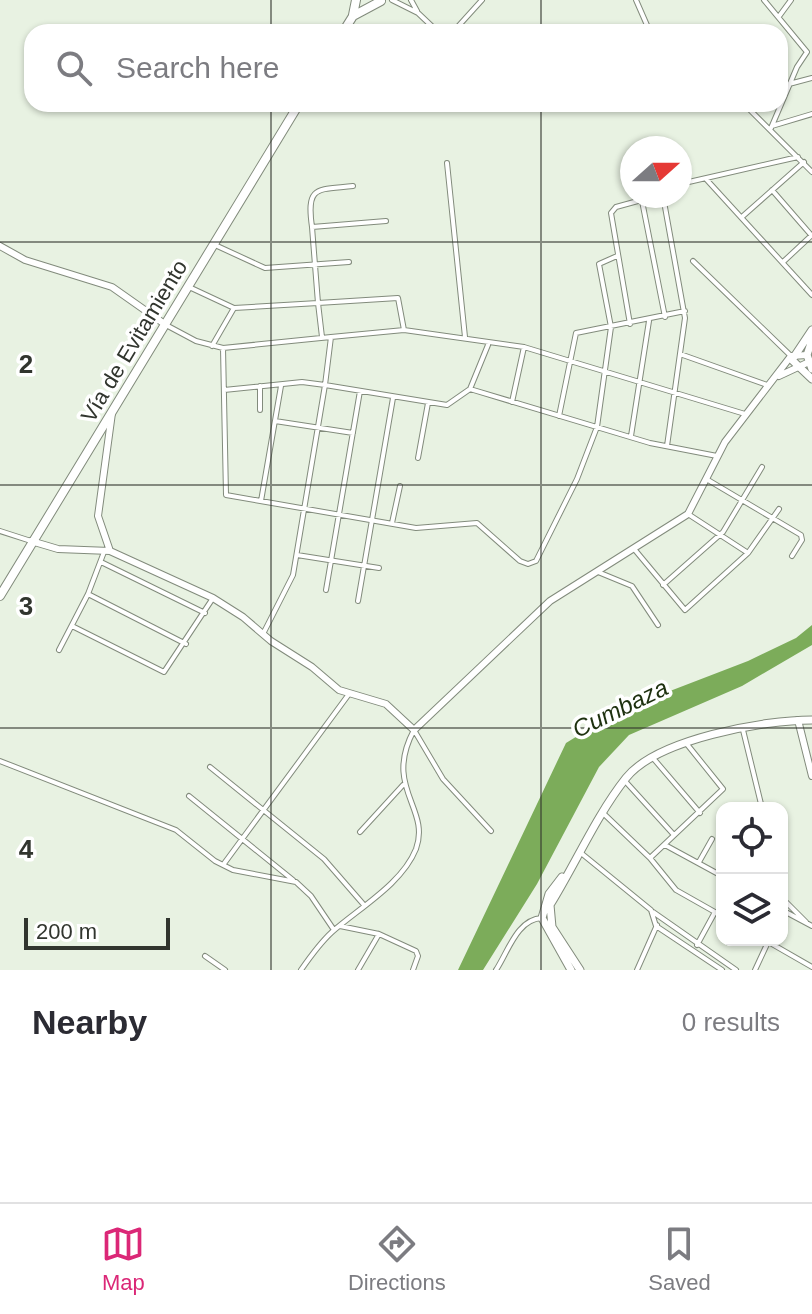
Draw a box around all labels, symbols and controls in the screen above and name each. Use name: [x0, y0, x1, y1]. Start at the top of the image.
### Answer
search box: [24, 24, 788, 112]
icon: search: [52, 46, 96, 90]
text: Search here: [116, 51, 279, 84]
north arrow: [620, 136, 692, 208]
street label: Vía de Evitamiento: [76, 255, 192, 427]
text: 2: [19, 349, 33, 379]
text: 3: [19, 591, 33, 621]
water label: Cumbaza: [568, 673, 672, 743]
map controls: [716, 802, 788, 946]
button: locate: [716, 802, 788, 874]
text: 4: [19, 834, 34, 864]
button: layers: [716, 874, 788, 946]
scale bar: [24, 914, 170, 950]
text: 200 m: [36, 919, 97, 944]
text: Nearby: [32, 1003, 147, 1041]
text: 0 results: [682, 1007, 780, 1037]
tab: Map: [101, 1222, 145, 1296]
tab: Directions: [348, 1222, 446, 1296]
tab: Saved: [648, 1222, 711, 1296]

